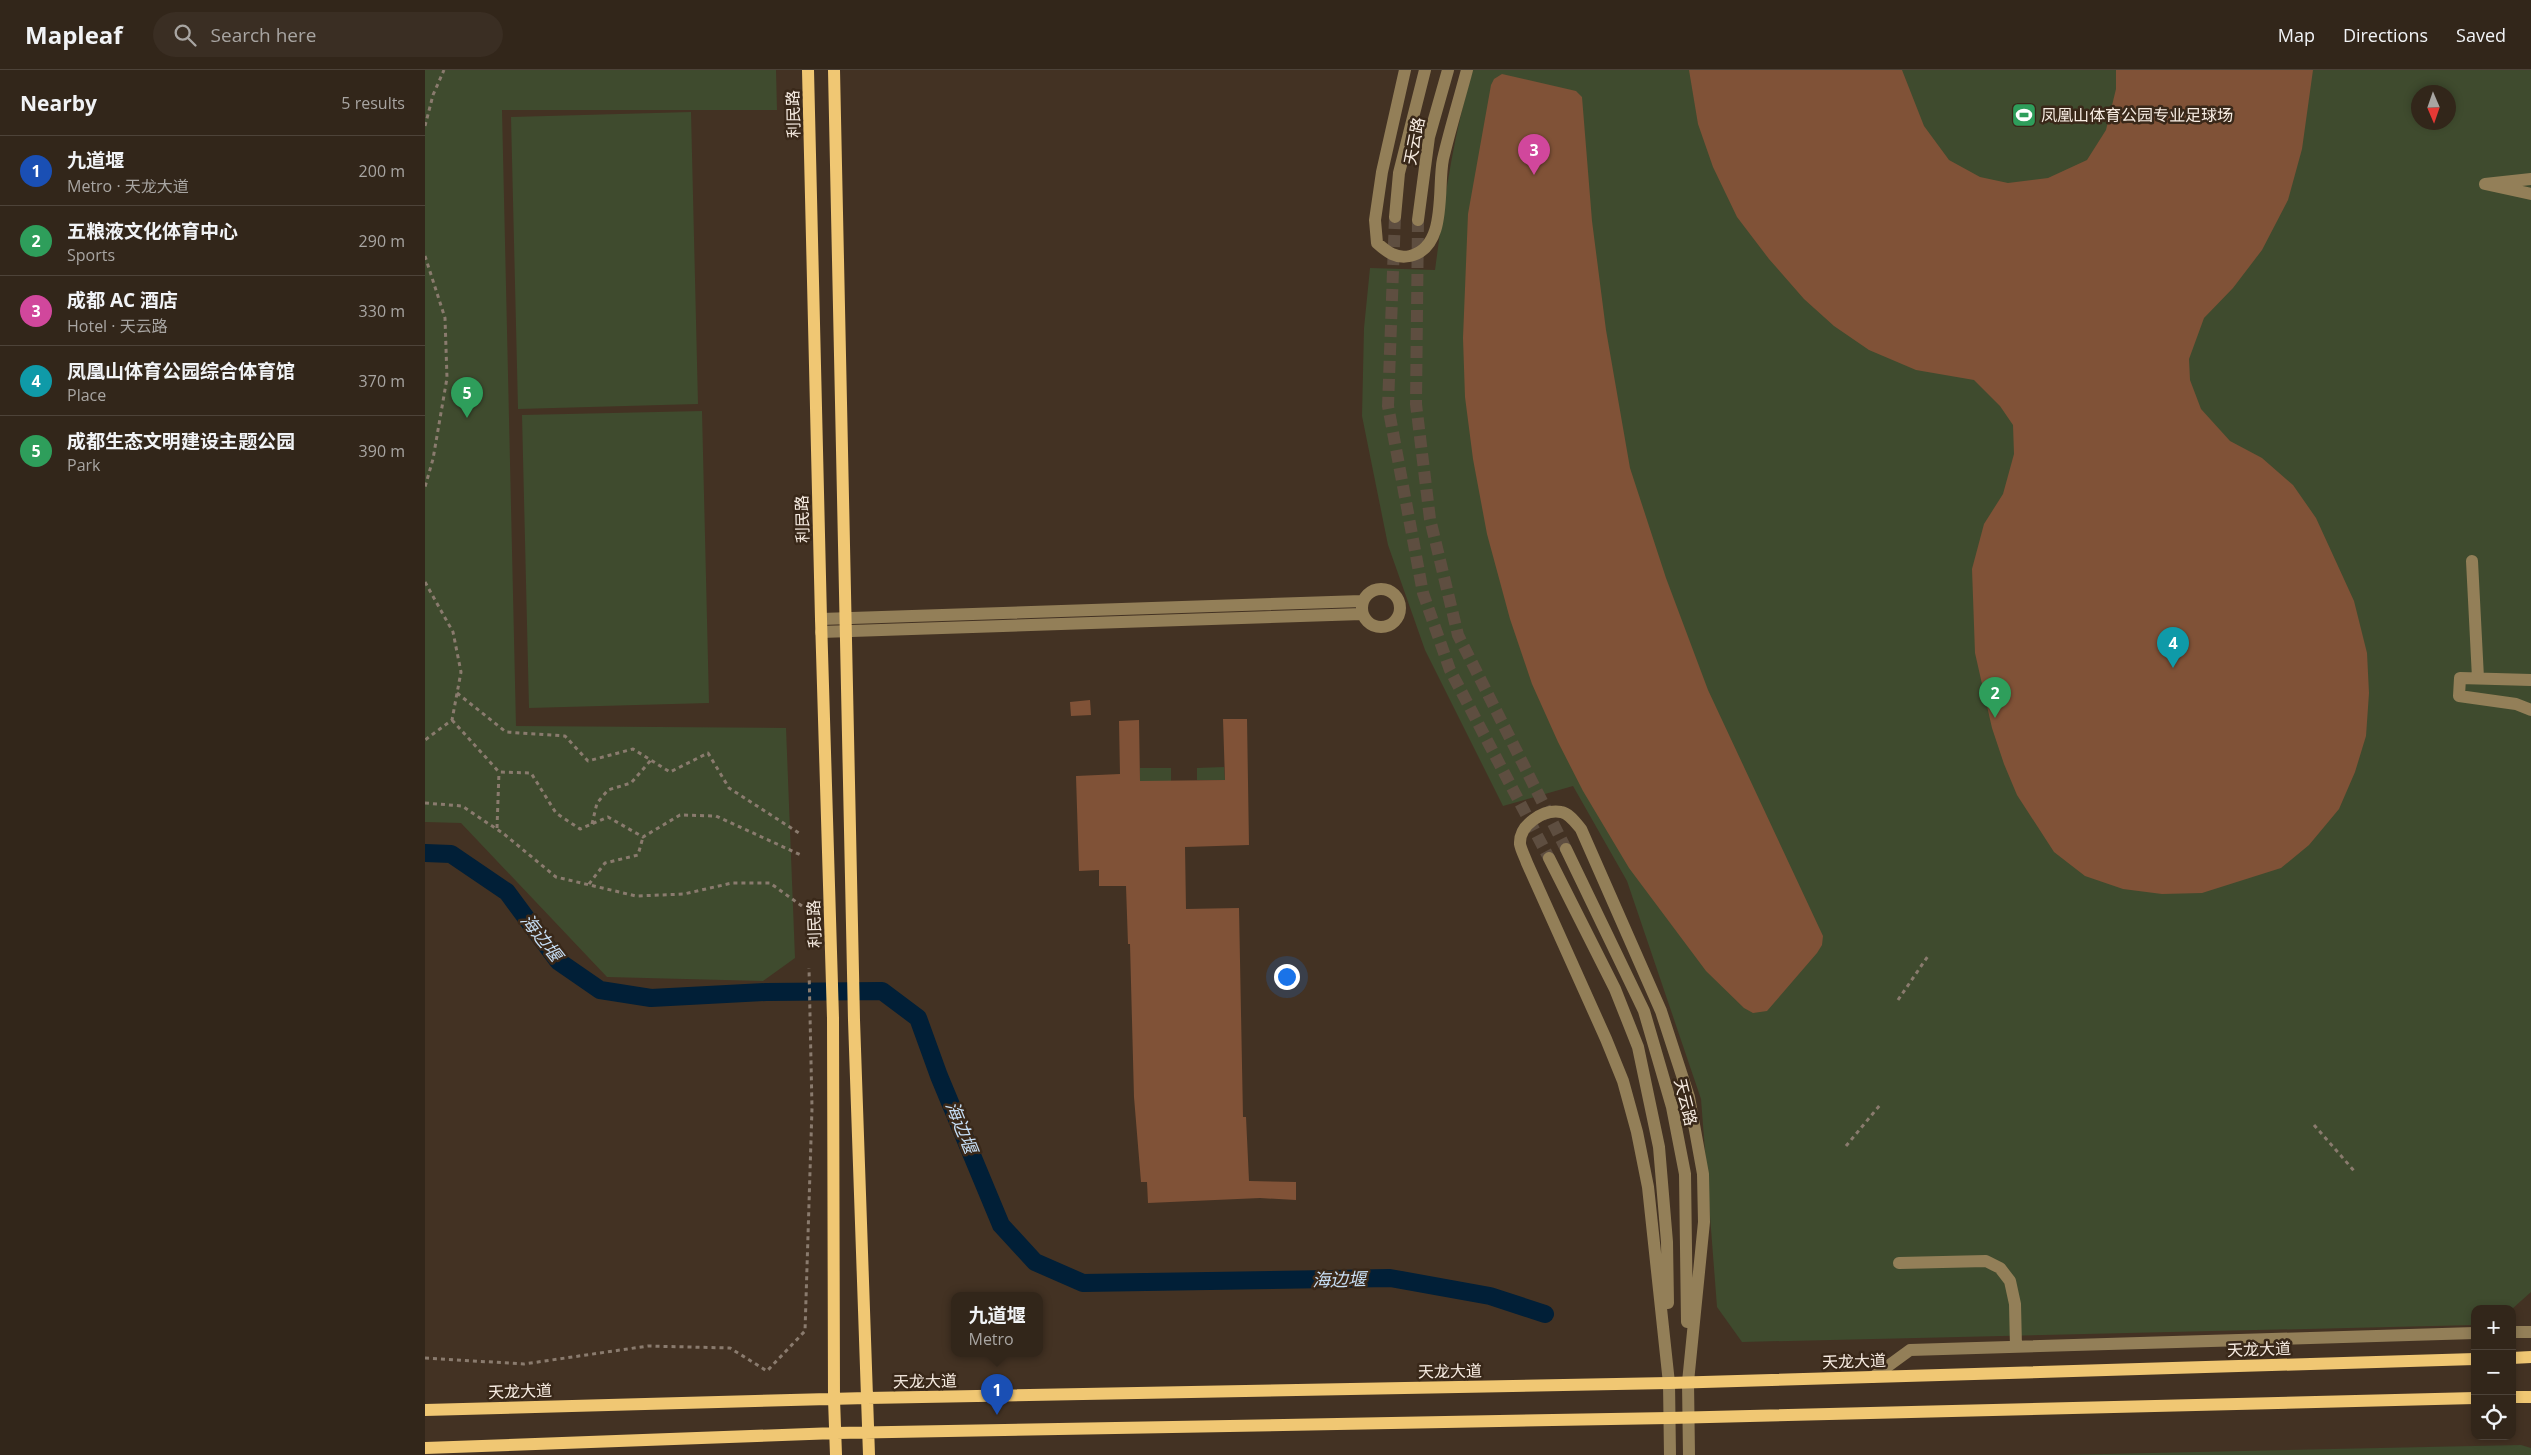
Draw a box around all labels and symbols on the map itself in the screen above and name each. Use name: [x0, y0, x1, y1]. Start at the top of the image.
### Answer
north arrow: [2411, 85, 2456, 130]
street label: 利民路: [782, 90, 804, 138]
sports icon: 凤凰山体育公园专业足球场: [2011, 102, 2037, 128]
place label: 凤凰山体育公园专业足球场: [2041, 104, 2233, 126]
street label: 天云路: [1399, 115, 1429, 167]
pin: 3: [1518, 134, 1550, 175]
pin: 5: [451, 377, 483, 418]
street label: 利民路: [791, 495, 813, 543]
pin: 4: [2157, 627, 2189, 668]
pin: 2: [1979, 677, 2011, 718]
street label: 利民路: [802, 900, 826, 948]
water label: 海边堰: [516, 908, 570, 968]
your location: [1274, 964, 1300, 990]
street label: 天云路: [1670, 1076, 1702, 1128]
water label: 海边堰: [941, 1097, 984, 1159]
water label: 海边堰: [1312, 1266, 1369, 1291]
street label: 天龙大道: [2227, 1337, 2291, 1361]
street label: 天龙大道: [1822, 1349, 1886, 1373]
street label: 天龙大道: [1418, 1359, 1482, 1383]
street label: 天龙大道: [893, 1369, 957, 1393]
pin: 1: [981, 1374, 1013, 1415]
street label: 天龙大道: [488, 1379, 552, 1403]

